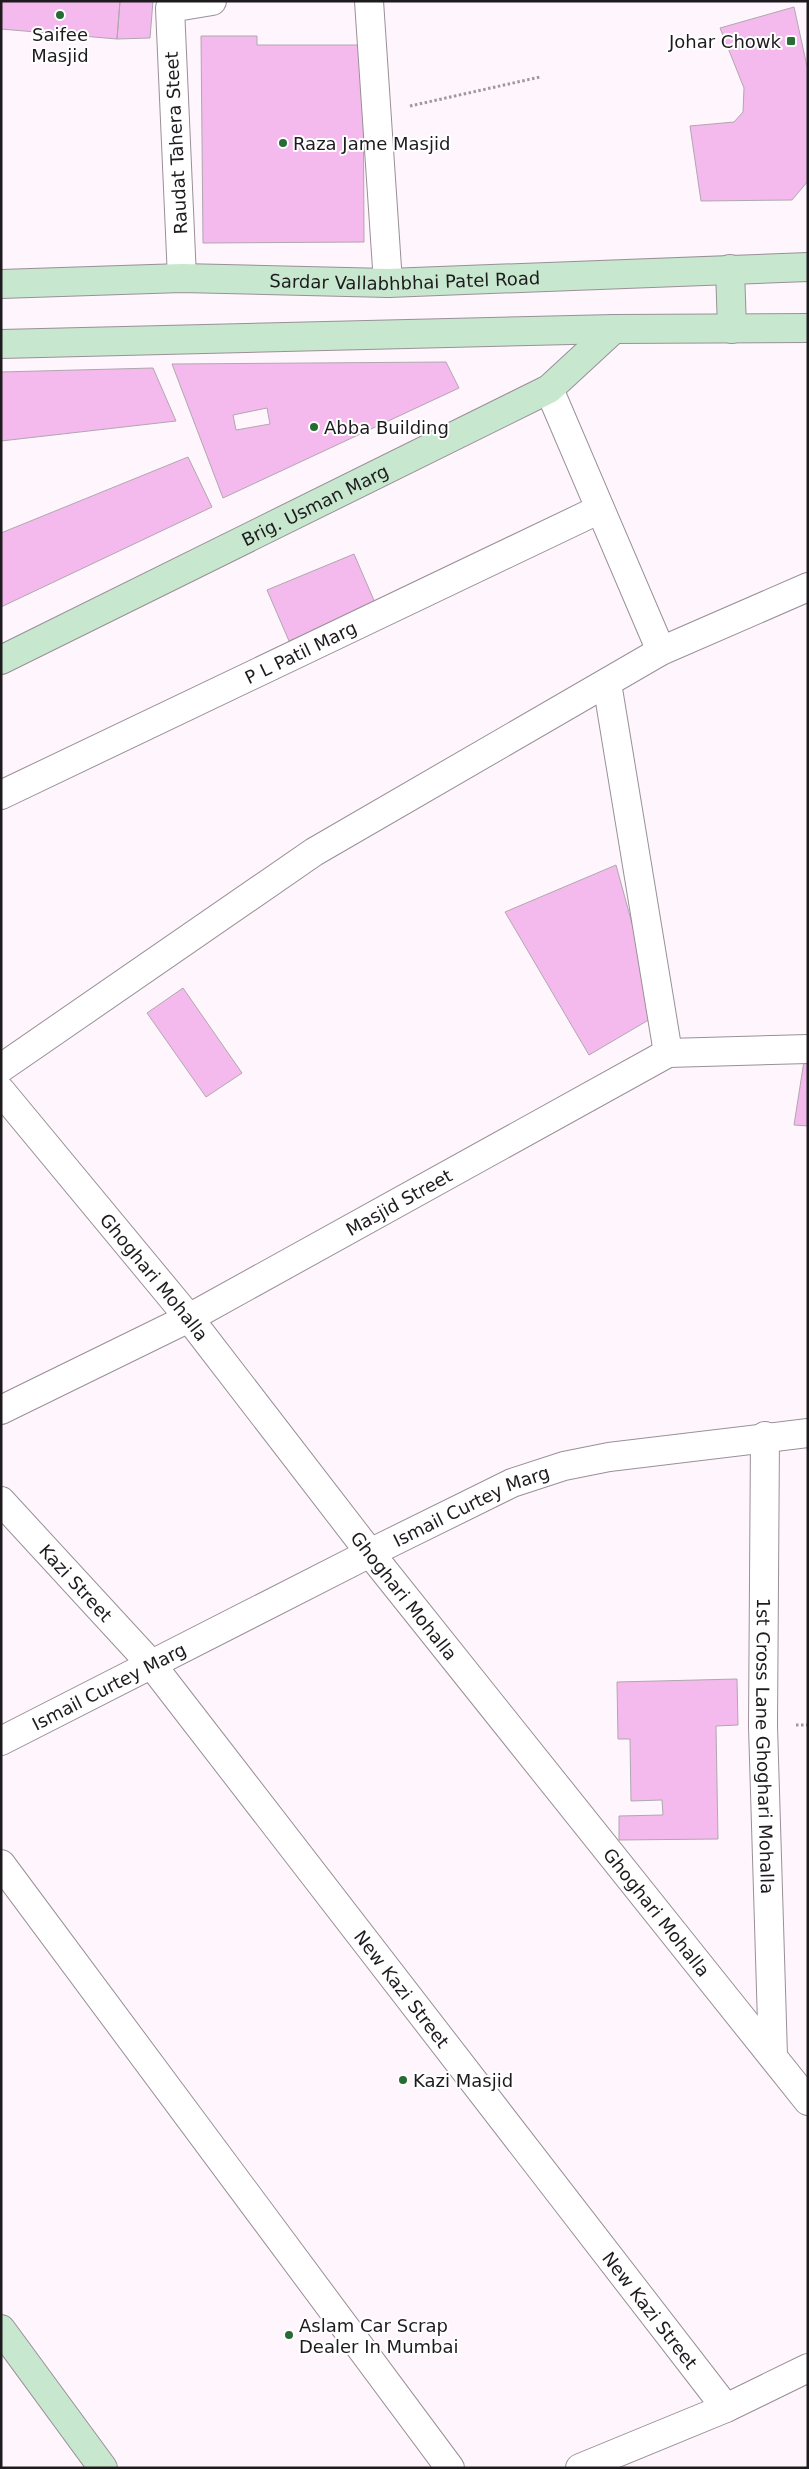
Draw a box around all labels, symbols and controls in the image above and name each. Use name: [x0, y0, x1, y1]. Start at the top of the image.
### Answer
marker: Saifee Masjid: [54, 9, 66, 21]
place label: Saifee Masjid: [31, 24, 89, 66]
place label: Johar Chowk: [668, 31, 782, 52]
marker: Johar Chowk: [785, 35, 797, 47]
street label: Raudat Tahera Steet: [161, 51, 191, 235]
place label: Raza Jame Masjid: [293, 133, 450, 154]
marker: Raza Jame Masjid: [277, 137, 289, 149]
street label: Sardar Vallabhbhai Patel Road: [269, 267, 541, 294]
place label: Abba Building: [324, 417, 449, 438]
marker: Abba Building: [308, 421, 320, 433]
street label: Brig. Usman Marg: [238, 460, 392, 550]
street label: P L Patil Marg: [241, 616, 360, 688]
street label: Masjid Street: [342, 1164, 455, 1240]
street label: Ghoghari Mohalla: [96, 1209, 213, 1345]
street label: Ismail Curtey Marg: [389, 1461, 552, 1551]
street label: Ghoghari Mohalla: [347, 1527, 462, 1664]
street label: Kazi Street: [35, 1540, 117, 1626]
street label: 1st Cross Lane Ghoghari Mohalla: [752, 1598, 779, 1895]
street label: Ismail Curtey Marg: [28, 1638, 189, 1734]
street label: Ghoghari Mohalla: [599, 1844, 715, 1981]
street label: New Kazi Street: [350, 1926, 454, 2052]
place label: Kazi Masjid: [413, 2070, 513, 2091]
marker: Kazi Masjid: [397, 2074, 409, 2086]
street label: New Kazi Street: [598, 2247, 702, 2373]
place label: Aslam Car Scrap Dealer In Mumbai: [299, 2315, 459, 2357]
marker: Aslam Car Scrap Dealer In Mumbai: [283, 2329, 295, 2341]

